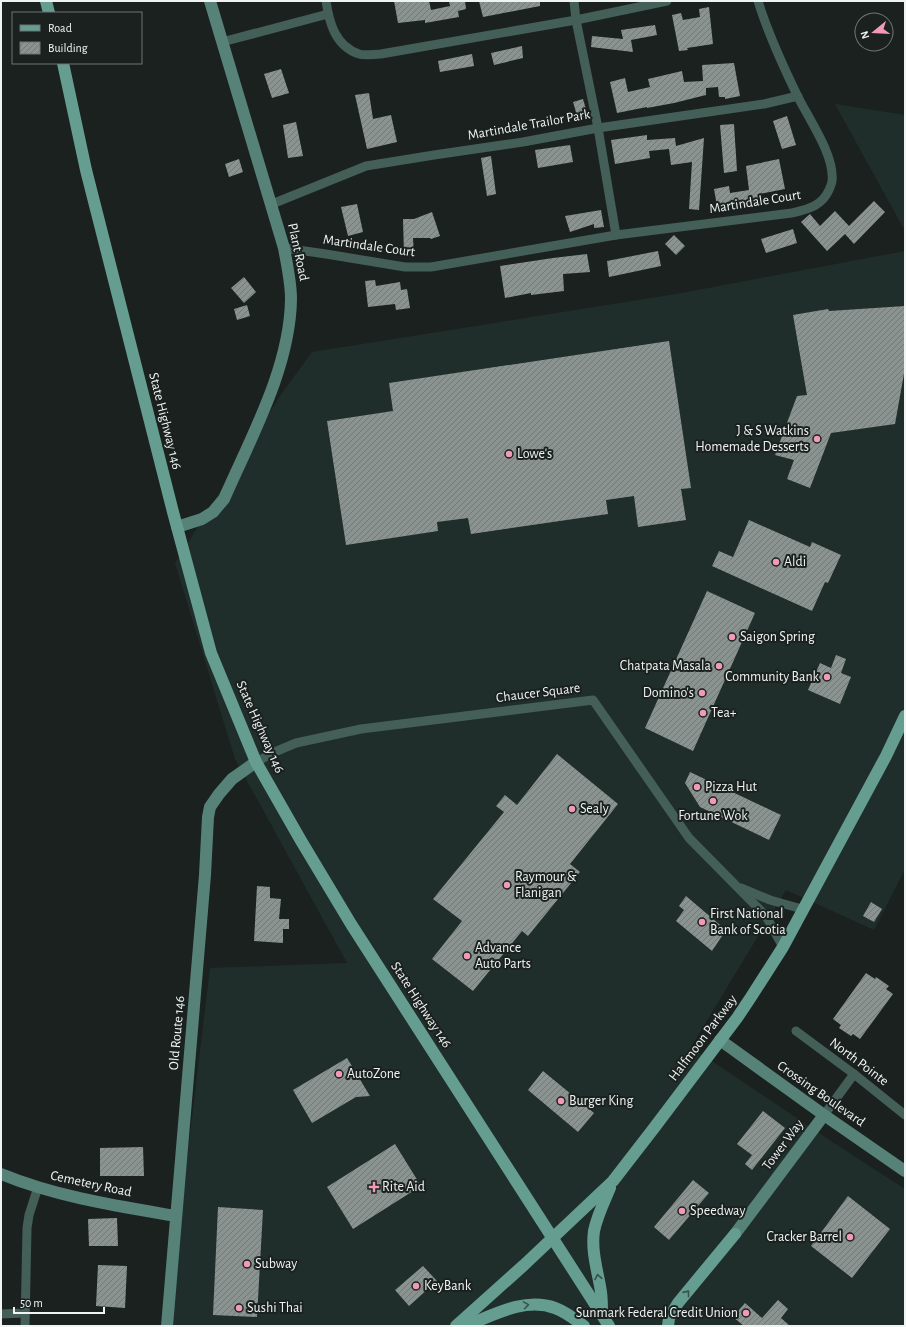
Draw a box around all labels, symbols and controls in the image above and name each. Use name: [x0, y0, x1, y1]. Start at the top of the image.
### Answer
legend: [12, 12, 142, 64]
north arrow: [854, 12, 894, 52]
text: Road: [48, 22, 72, 34]
text: N: [859, 30, 871, 40]
text: Building: [48, 42, 88, 54]
street label: Martindale Trailor Park: [467, 107, 592, 143]
street label: Martindale Court: [708, 188, 802, 216]
street label: Plant Road: [285, 222, 311, 282]
street label: Martindale Court: [322, 233, 416, 259]
street label: State Highway 146: [146, 371, 184, 471]
place label: J & S Watkins Homemade Desserts: [695, 424, 809, 454]
marker: J & S Watkins Homemade Desserts: [812, 434, 822, 444]
place label: Lowe's: [517, 447, 552, 461]
marker: Lowe's: [504, 449, 514, 459]
place label: Aldi: [784, 555, 806, 569]
marker: Aldi: [771, 557, 781, 567]
place label: Saigon Spring: [740, 630, 815, 644]
marker: Saigon Spring: [727, 632, 737, 642]
place label: Chatpata Masala: [620, 659, 712, 673]
marker: Chatpata Masala: [714, 661, 724, 671]
place label: Community Bank: [725, 670, 820, 684]
marker: Community Bank: [822, 672, 832, 682]
street label: State Highway 146: [233, 679, 287, 775]
street label: Chaucer Square: [495, 681, 581, 705]
place label: Domino's: [643, 686, 694, 700]
marker: Domino's: [697, 688, 707, 698]
place label: Tea+: [711, 706, 737, 720]
marker: Tea+: [698, 708, 708, 718]
place label: Pizza Hut: [705, 780, 758, 794]
marker: Pizza Hut: [692, 782, 702, 792]
marker: Fortune Wok: [708, 796, 718, 806]
place label: Sealy: [580, 802, 609, 816]
marker: Sealy: [567, 804, 577, 814]
place label: Fortune Wok: [678, 809, 748, 823]
place label: Raymour & Flanigan: [515, 870, 577, 900]
marker: Raymour & Flanigan: [502, 880, 512, 890]
place label: First National Bank of Scotia: [710, 907, 786, 937]
marker: First National Bank of Scotia: [697, 917, 707, 927]
place label: Advance Auto Parts: [475, 941, 531, 971]
marker: Advance Auto Parts: [462, 951, 472, 961]
street label: State Highway 146: [388, 960, 454, 1050]
street label: Halfmoon Parkway: [666, 992, 740, 1084]
street label: Old Route 146: [167, 995, 187, 1071]
street label: North Pointe: [827, 1035, 891, 1089]
street label: Crossing Boulevard: [775, 1059, 867, 1129]
place label: AutoZone: [347, 1067, 400, 1081]
marker: AutoZone: [334, 1069, 344, 1079]
place label: Burger King: [569, 1094, 633, 1108]
marker: Burger King: [556, 1096, 566, 1106]
street label: Tower Way: [760, 1117, 806, 1173]
street label: Cemetery Road: [49, 1169, 133, 1199]
place label: Rite Aid: [382, 1180, 425, 1194]
marker: Rite Aid: [369, 1182, 379, 1192]
place label: Speedway: [690, 1204, 745, 1218]
marker: Speedway: [677, 1206, 687, 1216]
place label: Cracker Barrel: [767, 1230, 842, 1244]
marker: Cracker Barrel: [845, 1232, 855, 1242]
place label: Subway: [255, 1257, 297, 1271]
marker: Subway: [242, 1259, 252, 1269]
one-way arrow: [594, 1273, 603, 1280]
place label: KeyBank: [424, 1279, 472, 1293]
marker: KeyBank: [411, 1281, 421, 1291]
scale bar: [14, 1289, 104, 1315]
one-way arrow: [682, 1290, 689, 1297]
text: 50 m: [20, 1297, 43, 1309]
place label: Sushi Thai: [247, 1301, 303, 1315]
one-way arrow: [523, 1301, 529, 1310]
marker: Sushi Thai: [234, 1303, 244, 1313]
place label: Sunmark Federal Credit Union: [576, 1306, 738, 1320]
marker: Sunmark Federal Credit Union: [741, 1308, 751, 1318]

